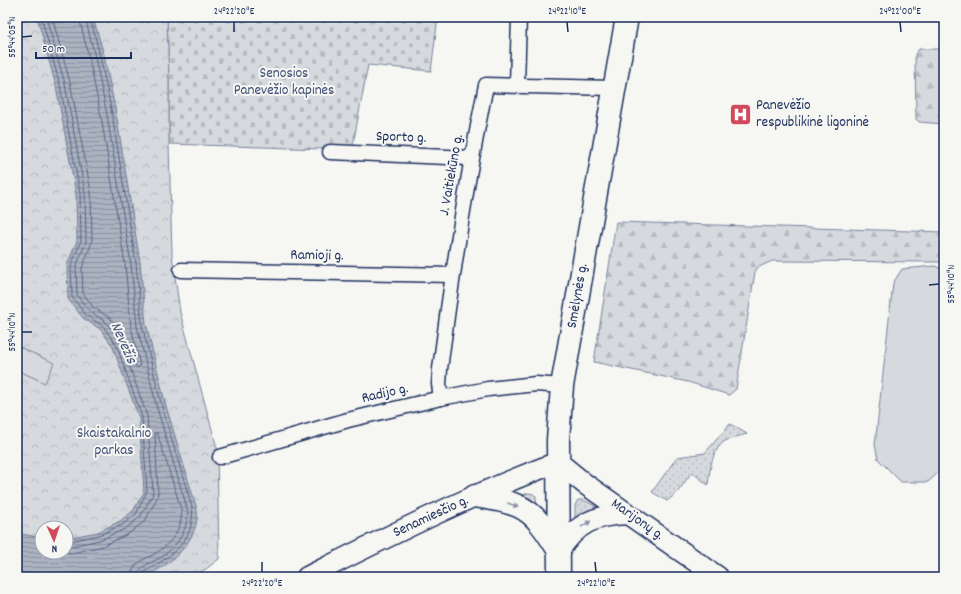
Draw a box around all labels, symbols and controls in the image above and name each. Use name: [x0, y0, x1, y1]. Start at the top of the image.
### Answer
text: 24°22'20"E: [214, 5, 255, 19]
text: 24°22'10"E: [548, 5, 587, 19]
text: 24°22'00"E: [879, 5, 921, 19]
text: 55°44'05"N: [6, 16, 20, 58]
scale bar: [36, 34, 131, 60]
text: 50 m: [42, 41, 65, 58]
park label: Senosios Panevėžio kapinės: [234, 63, 334, 102]
place label: Panevėžio respublikinė ligoninė: [756, 95, 869, 134]
hospital icon: Panevėžio respublikinė ligoninė: [727, 102, 753, 128]
street label: Sporto g.: [375, 126, 427, 150]
street label: J. Vaitiekūno g.: [434, 133, 470, 217]
street label: Ramioji g.: [290, 245, 344, 267]
street label: Smėlynės g.: [562, 262, 594, 330]
text: 55°44'10"N: [945, 265, 959, 303]
text: 55°44'10"N: [6, 313, 20, 351]
water label: Nevėžis: [104, 318, 143, 369]
street label: Radijo g.: [360, 378, 410, 410]
park label: Skaistakalnio parkas: [77, 423, 152, 462]
street label: Senamiesčio g.: [390, 490, 472, 544]
street label: Marijonų g.: [606, 494, 668, 546]
one-way arrow: [508, 502, 520, 508]
north arrow: [34, 520, 74, 560]
one-way arrow: [580, 520, 592, 527]
text: N: [51, 540, 58, 556]
text: 24°22'20"E: [242, 577, 283, 591]
text: 24°22'10"E: [577, 577, 616, 591]

